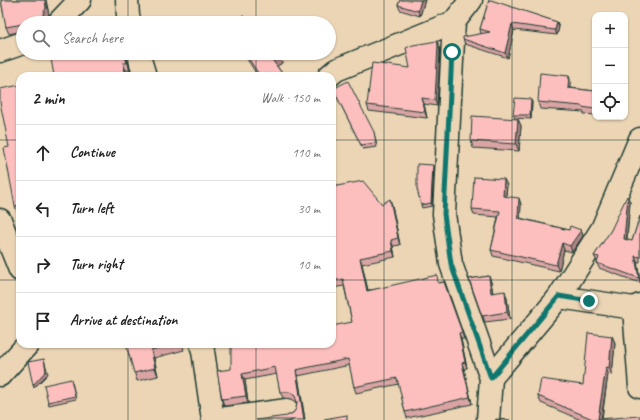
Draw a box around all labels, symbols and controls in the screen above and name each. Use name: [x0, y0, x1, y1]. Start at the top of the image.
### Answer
map controls: [592, 12, 628, 120]
button: +: [592, 12, 628, 48]
search box: [16, 16, 336, 60]
icon: search: [30, 27, 52, 49]
text: Search here: [62, 29, 123, 48]
route start: [443, 43, 461, 61]
button: −: [592, 48, 628, 84]
button: locate: [592, 84, 628, 120]
text: 2 min: [32, 88, 65, 109]
text: Walk · 150 m: [261, 90, 320, 106]
icon: ahead: [32, 142, 54, 164]
text: Continue: [70, 143, 115, 162]
text: 110 m: [292, 145, 320, 161]
icon: left: [32, 198, 54, 220]
text: Turn left: [70, 199, 113, 218]
text: 30 m: [298, 201, 320, 217]
icon: right: [32, 254, 54, 276]
text: Turn right: [70, 255, 123, 274]
text: 10 m: [298, 257, 320, 273]
route end: [580, 292, 598, 310]
icon: arrive: [32, 310, 54, 332]
text: Arrive at destination: [70, 311, 177, 330]

